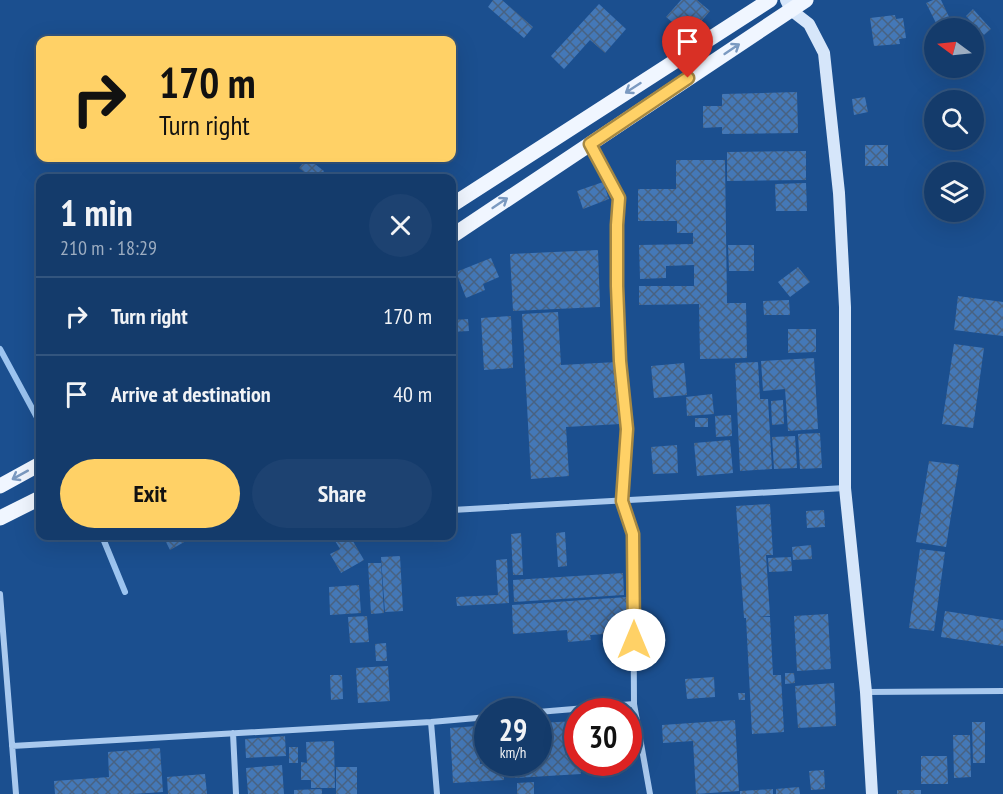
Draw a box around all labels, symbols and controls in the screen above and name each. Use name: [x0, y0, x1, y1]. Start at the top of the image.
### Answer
pin: [662, 16, 713, 78]
north arrow: [924, 18, 984, 78]
map controls: [924, 18, 984, 222]
icon: arrive: [671, 25, 704, 58]
one-way arrow: [724, 43, 740, 55]
text: 170 m: [159, 55, 256, 110]
icon: right: [60, 60, 138, 138]
one-way arrow: [625, 82, 642, 94]
button: search: [924, 90, 984, 150]
text: Turn right: [159, 108, 250, 142]
button: layers: [924, 162, 984, 222]
text: 1 min: [60, 189, 133, 236]
button: close: [369, 194, 432, 257]
one-way arrow: [491, 197, 508, 209]
text: 210 m · 18:29: [60, 235, 157, 261]
icon: right: [60, 300, 93, 333]
text: Turn right: [111, 302, 188, 330]
text: 170 m: [383, 302, 432, 330]
icon: arrive: [60, 378, 93, 411]
text: Arrive at destination: [111, 380, 271, 408]
text: 40 m: [393, 380, 432, 408]
button: Exit: [60, 459, 240, 528]
button: Share: [252, 459, 432, 528]
one-way arrow: [12, 469, 29, 481]
position arrow: [602, 608, 666, 672]
speed limit sign: 30: [564, 698, 642, 776]
text: 29: [499, 710, 527, 749]
text: km/h: [500, 743, 526, 762]

